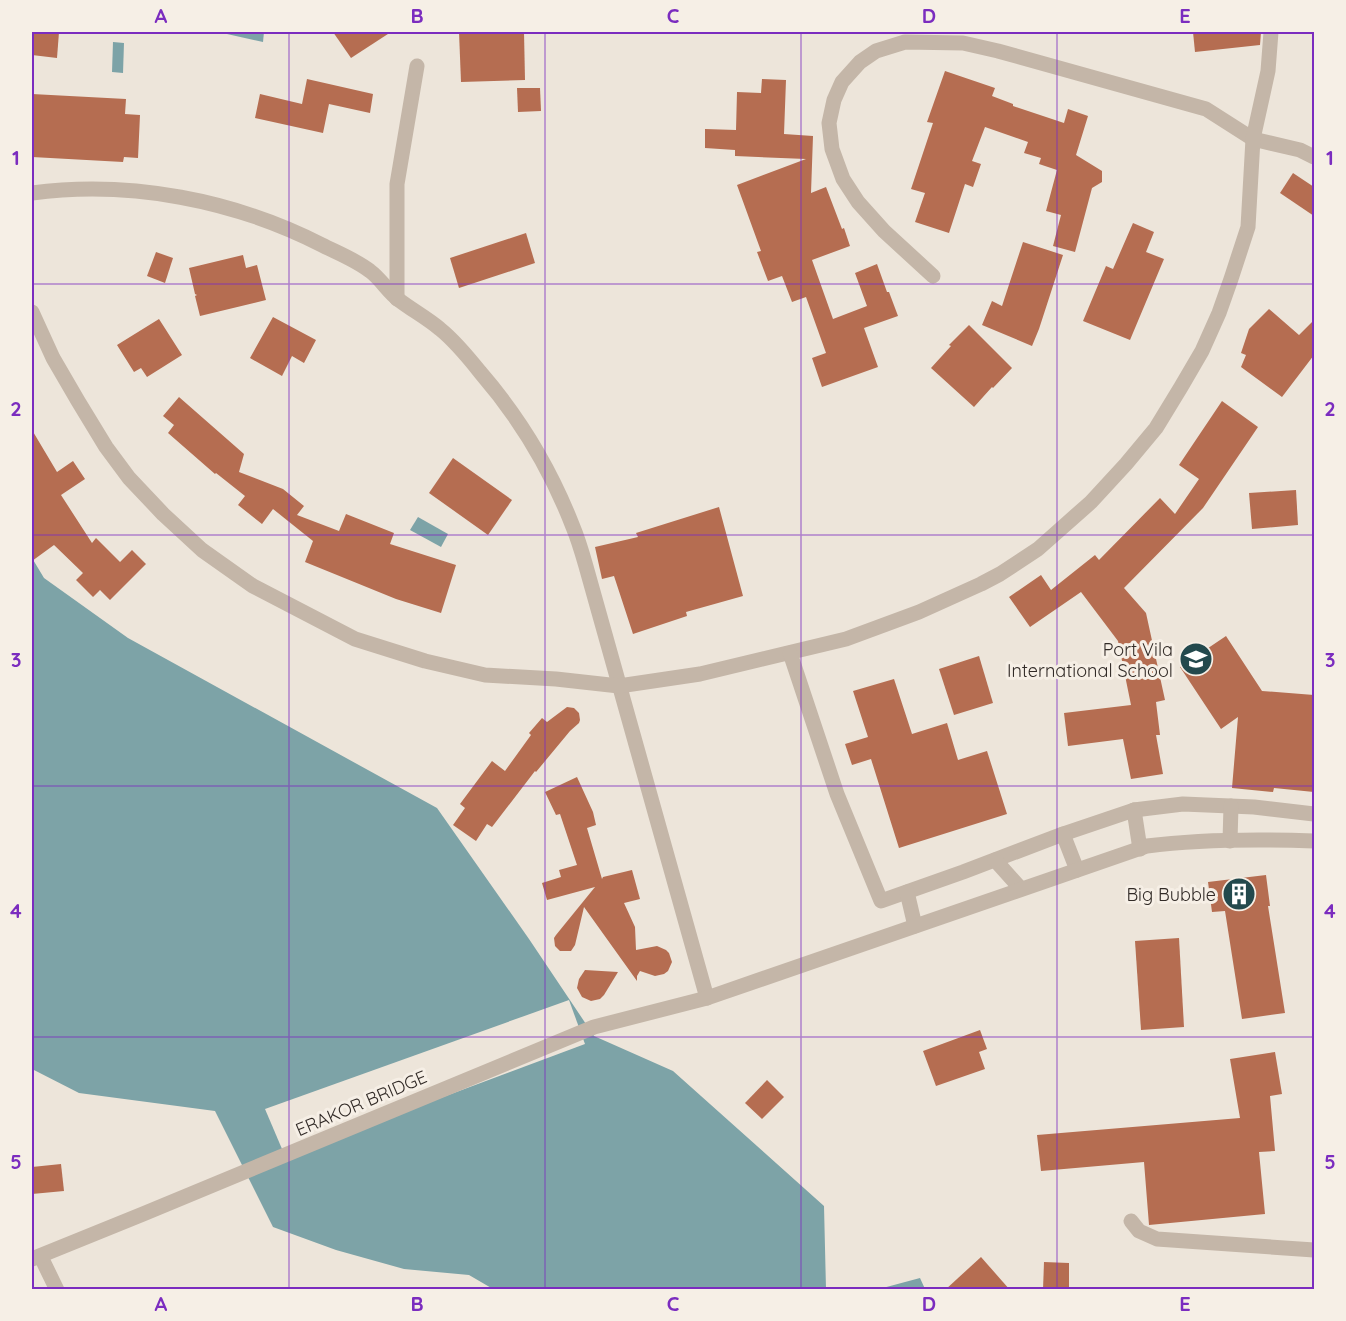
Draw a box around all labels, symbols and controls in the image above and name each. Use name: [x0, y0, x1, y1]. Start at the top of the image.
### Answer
text: A: [155, 3, 168, 28]
text: B: [410, 3, 424, 28]
text: C: [667, 3, 680, 28]
text: D: [922, 3, 936, 28]
text: E: [1179, 3, 1191, 28]
text: 1: [12, 145, 20, 170]
text: 1: [1326, 145, 1334, 170]
text: 2: [10, 396, 22, 421]
text: 2: [1324, 396, 1336, 421]
place label: Port Vila International School: [1007, 638, 1173, 682]
school or university icon: Port Vila International School: [1178, 641, 1214, 677]
text: 3: [11, 647, 21, 672]
text: 3: [1325, 647, 1335, 672]
building icon: Big Bubble: [1221, 876, 1257, 912]
place label: Big Bubble: [1126, 883, 1216, 906]
text: 4: [10, 898, 22, 923]
text: 4: [1324, 898, 1336, 923]
street label: ERAKOR BRIDGE: [292, 1065, 430, 1141]
text: 5: [10, 1149, 22, 1174]
text: 5: [1324, 1149, 1336, 1174]
text: A: [155, 1291, 168, 1316]
text: B: [410, 1291, 424, 1316]
text: C: [667, 1291, 680, 1316]
text: D: [922, 1291, 936, 1316]
text: E: [1179, 1291, 1191, 1316]

